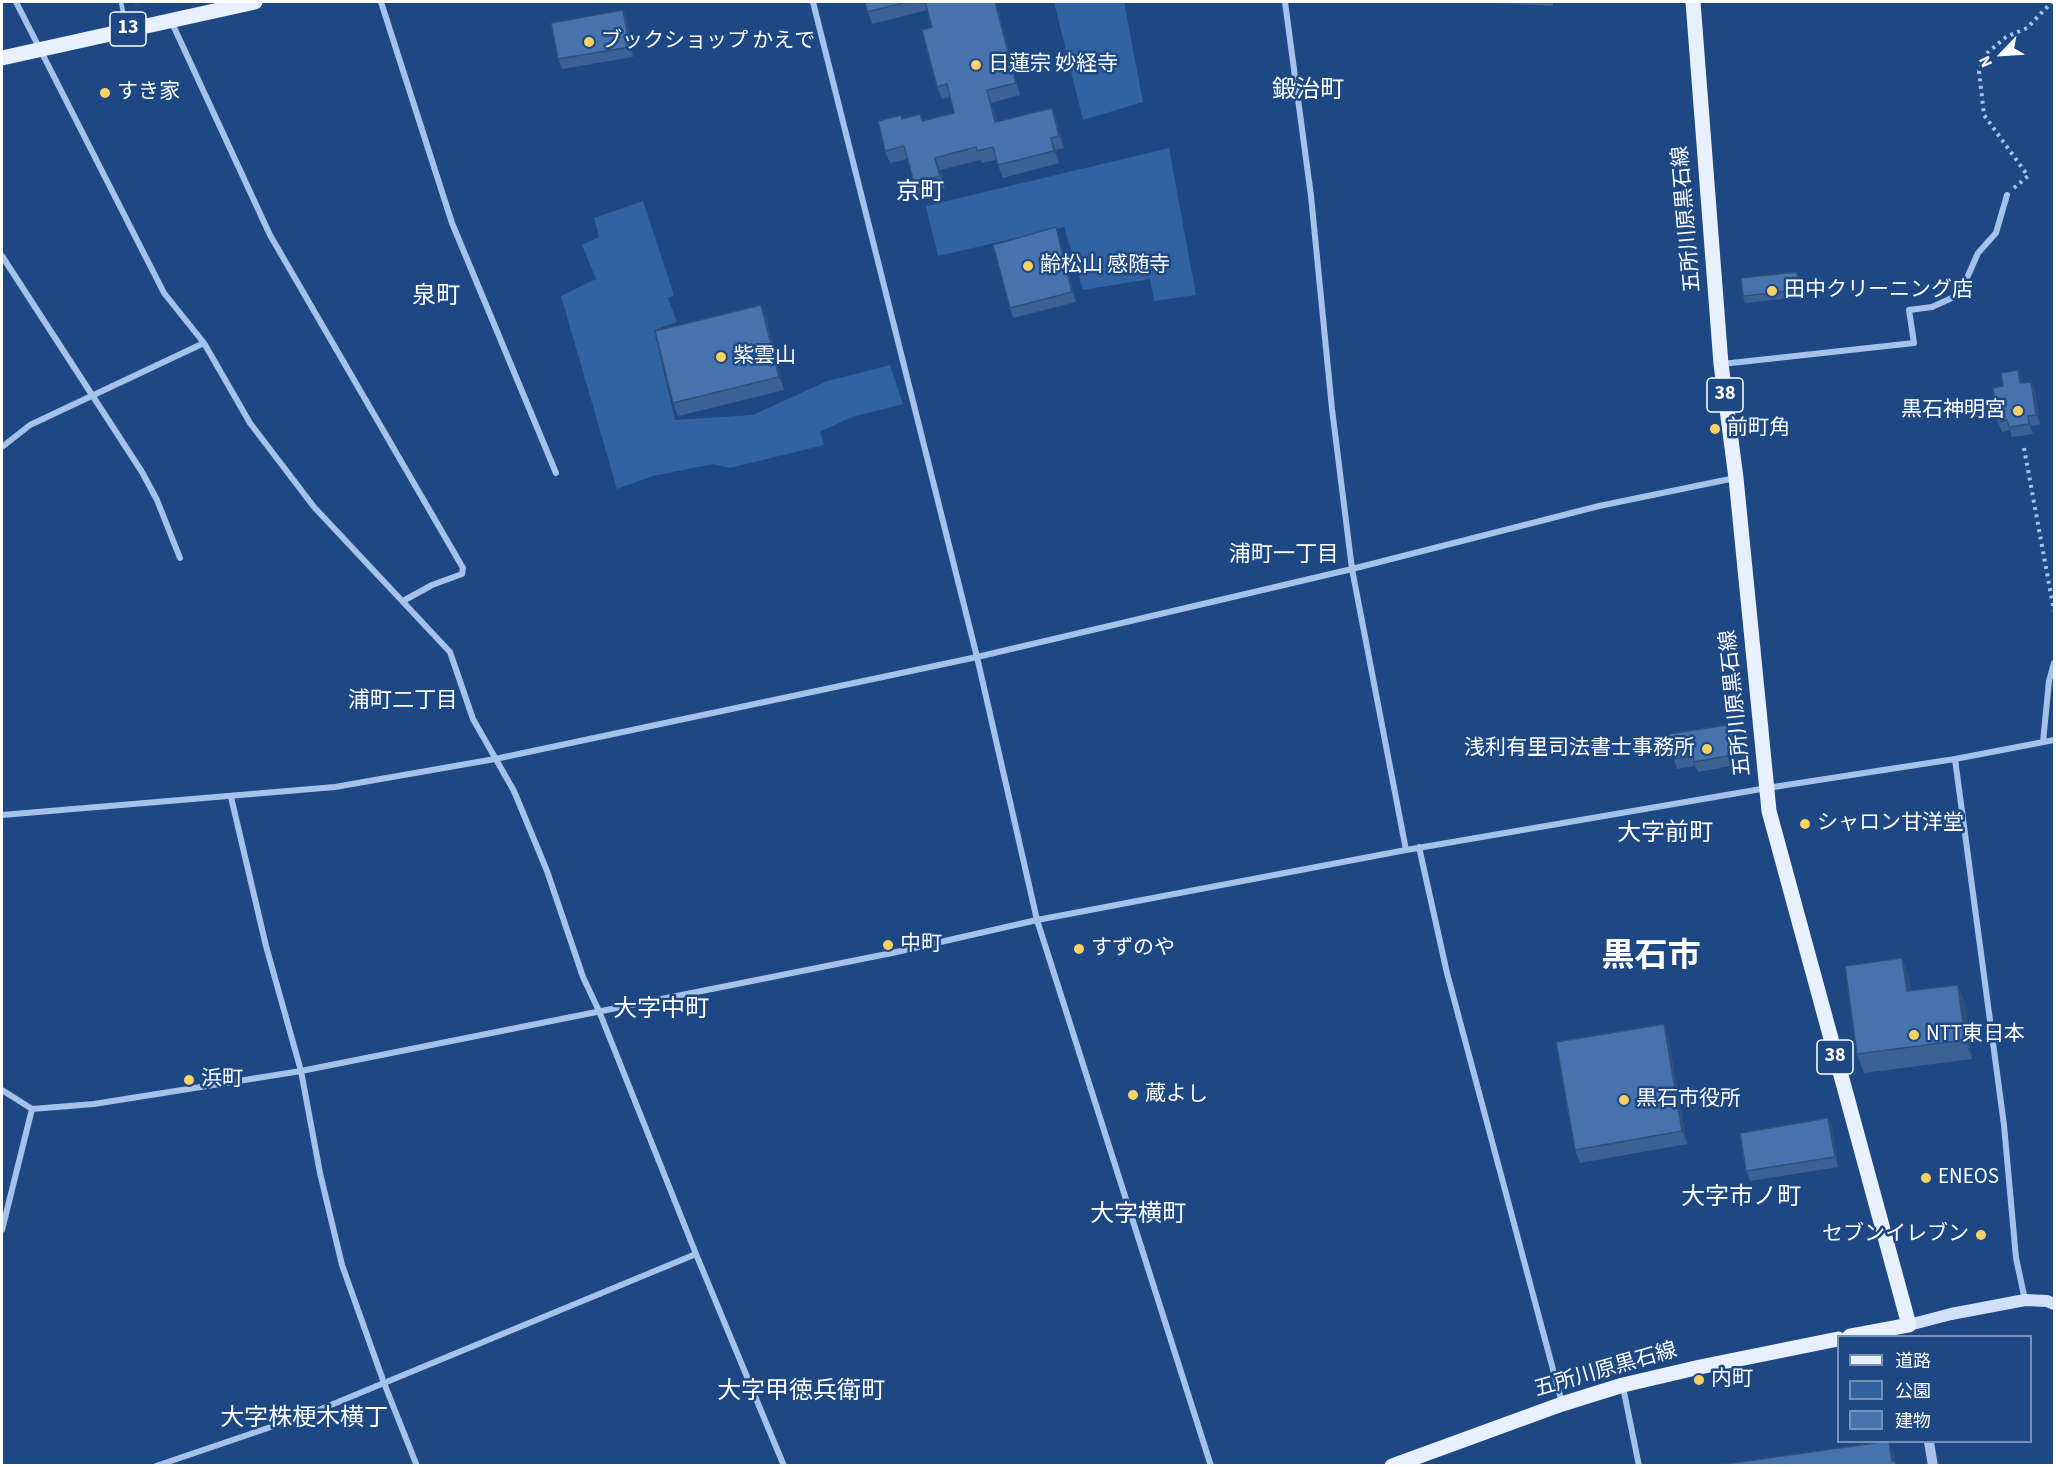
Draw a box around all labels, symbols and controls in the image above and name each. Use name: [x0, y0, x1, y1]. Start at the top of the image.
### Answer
road number: 13: [110, 12, 146, 46]
north arrow: [1972, 24, 2032, 84]
place label: ブックショップ かえで: [601, 29, 815, 55]
marker: ブックショップ かえで: [582, 35, 596, 49]
place label: 日蓮宗 妙経寺: [988, 52, 1118, 78]
text: N: [1973, 52, 1998, 71]
marker: 日蓮宗 妙経寺: [969, 58, 983, 72]
district label: 鍛治町: [1272, 78, 1344, 106]
place label: すき家: [117, 80, 180, 106]
marker: すき家: [98, 86, 112, 100]
street label: 五所川原黒石線: [1669, 145, 1707, 293]
district label: 京町: [896, 180, 944, 208]
place label: 齢松山 感随寺: [1040, 253, 1170, 279]
marker: 齢松山 感随寺: [1021, 259, 1035, 273]
place label: 田中クリーニング店: [1784, 278, 1973, 304]
district label: 泉町: [412, 284, 460, 312]
marker: 田中クリーニング店: [1765, 284, 1779, 298]
place label: 紫雲山: [733, 344, 796, 370]
marker: 紫雲山: [714, 350, 728, 364]
road number: 38: [1707, 378, 1743, 412]
place label: 黒石神明宮: [1901, 398, 2006, 424]
marker: 黒石神明宮: [2011, 404, 2025, 418]
place label: 前町角: [1727, 416, 1790, 442]
marker: 前町角: [1708, 422, 1722, 436]
district label: 浦町一丁目: [1229, 543, 1339, 569]
street label: 五所川原黒石線: [1717, 629, 1757, 777]
district label: 浦町二丁目: [348, 689, 458, 715]
place label: 浅利有里司法書士事務所: [1464, 736, 1695, 762]
marker: 浅利有里司法書士事務所: [1700, 742, 1714, 756]
place label: シャロン甘洋堂: [1817, 811, 1964, 837]
marker: シャロン甘洋堂: [1798, 817, 1812, 831]
district label: 大字前町: [1617, 821, 1713, 849]
place label: 中町: [900, 932, 942, 958]
place label: すずのや: [1091, 936, 1175, 962]
marker: 中町: [881, 938, 895, 952]
district label: 黒石市: [1602, 939, 1700, 979]
marker: すずのや: [1072, 942, 1086, 956]
district label: 大字中町: [613, 997, 709, 1025]
place label: NTT東日本: [1926, 1022, 2025, 1048]
marker: NTT東日本: [1907, 1028, 1921, 1042]
road number: 38: [1817, 1040, 1853, 1074]
place label: 浜町: [201, 1067, 243, 1093]
marker: 浜町: [182, 1073, 196, 1087]
place label: 蔵よし: [1145, 1082, 1208, 1108]
place label: 黒石市役所: [1636, 1087, 1741, 1113]
marker: 蔵よし: [1126, 1088, 1140, 1102]
marker: 黒石市役所: [1617, 1093, 1631, 1107]
place label: ENEOS: [1938, 1165, 1999, 1191]
marker: ENEOS: [1919, 1171, 1933, 1185]
district label: 大字市ノ町: [1681, 1185, 1801, 1213]
district label: 大字横町: [1090, 1202, 1186, 1230]
place label: セブンイレブン: [1822, 1222, 1969, 1248]
marker: セブンイレブン: [1974, 1228, 1988, 1242]
legend: [1837, 1335, 2032, 1443]
street label: 五所川原黒石線: [1532, 1339, 1680, 1403]
text: 道路: [1895, 1349, 1931, 1374]
place label: 内町: [1711, 1367, 1753, 1393]
marker: 内町: [1692, 1373, 1706, 1387]
district label: 大字甲徳兵衛町: [717, 1379, 885, 1407]
text: 公園: [1895, 1379, 1931, 1404]
district label: 大字株梗木横丁: [220, 1406, 388, 1434]
text: 建物: [1895, 1409, 1931, 1434]

